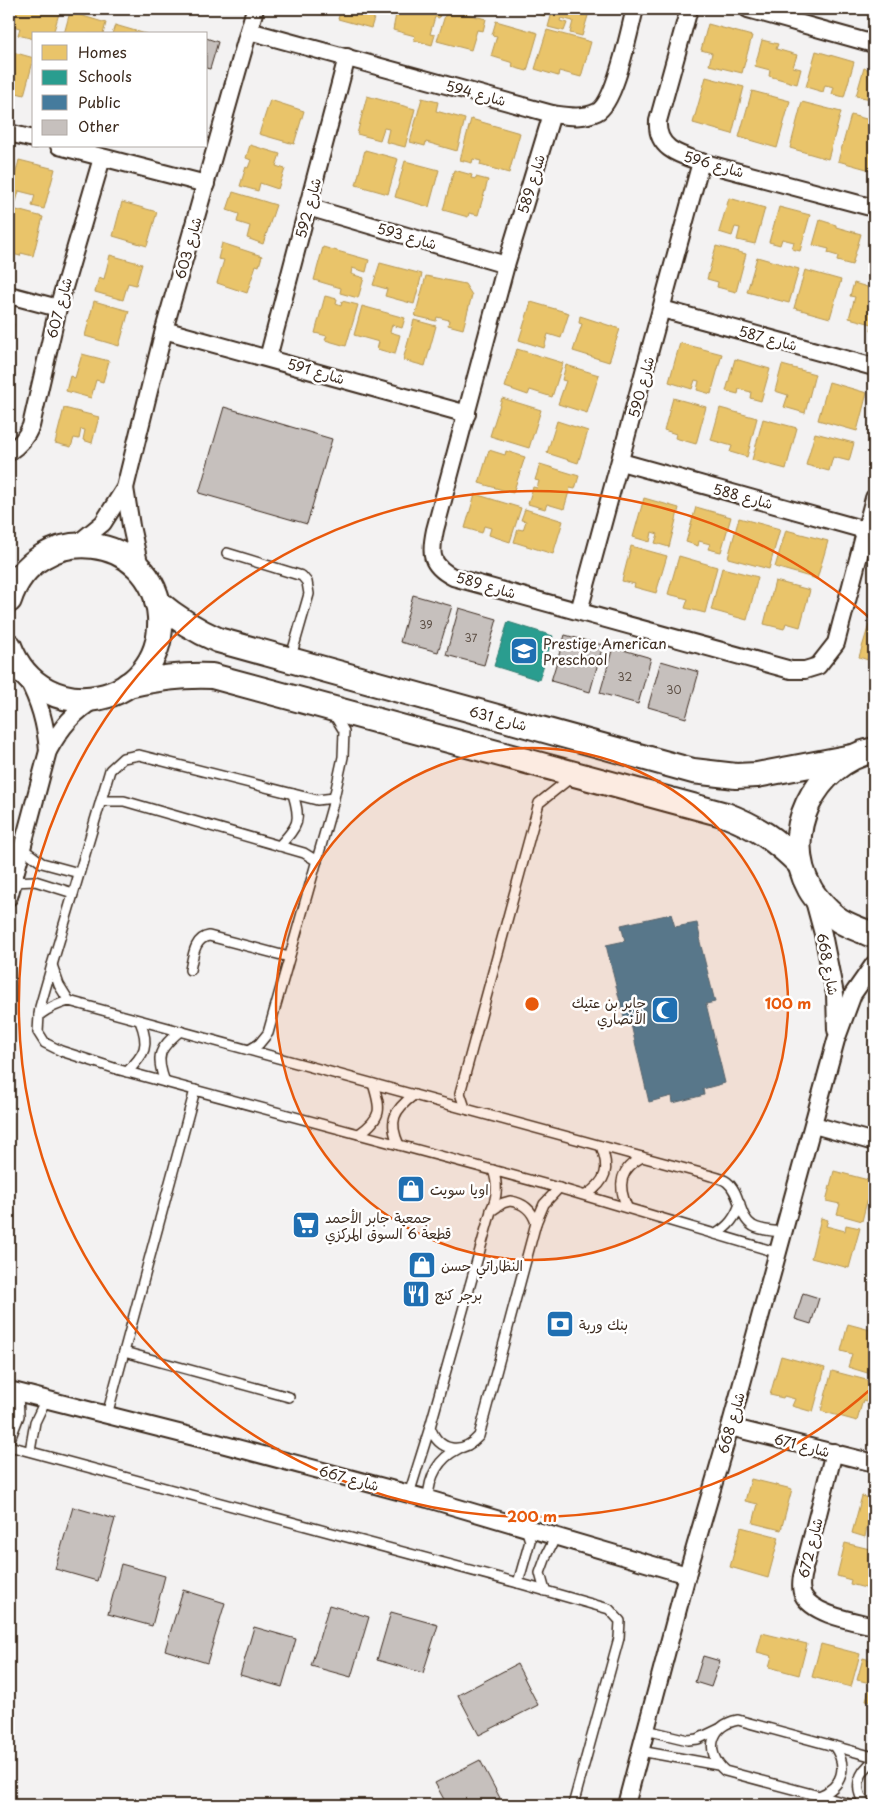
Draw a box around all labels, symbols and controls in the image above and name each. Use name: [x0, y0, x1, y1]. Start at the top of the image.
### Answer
legend: [32, 32, 208, 148]
text: Homes: [78, 40, 127, 63]
text: Schools: [78, 64, 132, 87]
street label: شارع 594: [444, 75, 508, 111]
text: Public: [78, 90, 121, 113]
text: Other: [78, 114, 119, 137]
street label: شارع 596: [681, 145, 747, 183]
street label: شارع 589: [512, 152, 550, 216]
street label: شارع 592: [290, 175, 326, 241]
street label: شارع 603: [169, 214, 207, 282]
street label: شارع 593: [375, 217, 439, 255]
street label: شارع 607: [41, 275, 77, 341]
street label: شارع 587: [736, 320, 800, 356]
street label: شارع 591: [285, 353, 347, 389]
street label: شارع 590: [623, 354, 659, 420]
street label: شارع 588: [711, 478, 775, 514]
street label: شارع 589: [454, 566, 518, 604]
house number: 39: [419, 616, 433, 633]
house number: 37: [465, 629, 478, 646]
place label: Prestige American Preschool: [543, 633, 667, 670]
school or university icon: Prestige American Preschool: [509, 636, 539, 666]
house number: 32: [618, 668, 633, 685]
house number: 30: [666, 681, 682, 698]
street label: شارع 631: [467, 700, 529, 736]
street label: شارع 668: [812, 931, 844, 997]
text: 100 m: [765, 991, 811, 1014]
place label: جابر بن عتيك الأنصاري: [572, 992, 646, 1030]
centre of rings: [523, 995, 541, 1013]
mosque icon: جابر بن عتيك الأنصاري: [650, 995, 680, 1025]
shop icon: اويا سويت: [396, 1174, 426, 1204]
place label: اويا سويت: [430, 1179, 489, 1200]
place label: جمعية جابر الأحمد قطعة 6 السوق المركزي: [325, 1207, 451, 1245]
supermarket icon: جمعية جابر الأحمد قطعة 6 السوق المركزي: [291, 1210, 321, 1240]
shop icon: النظاراتي حسن: [407, 1250, 437, 1280]
place label: النظاراتي حسن: [441, 1255, 523, 1279]
restaurant icon: برجر كنج: [401, 1279, 431, 1309]
place label: برجر كنج: [435, 1284, 482, 1305]
bank icon: بنك وربة: [545, 1309, 575, 1339]
place label: بنك وربة: [579, 1314, 628, 1335]
street label: شارع 668: [712, 1390, 750, 1456]
street label: شارع 671: [772, 1428, 832, 1462]
street label: شارع 667: [317, 1460, 381, 1496]
text: 200 m: [507, 1504, 557, 1527]
street label: شارع 672: [792, 1516, 828, 1580]

